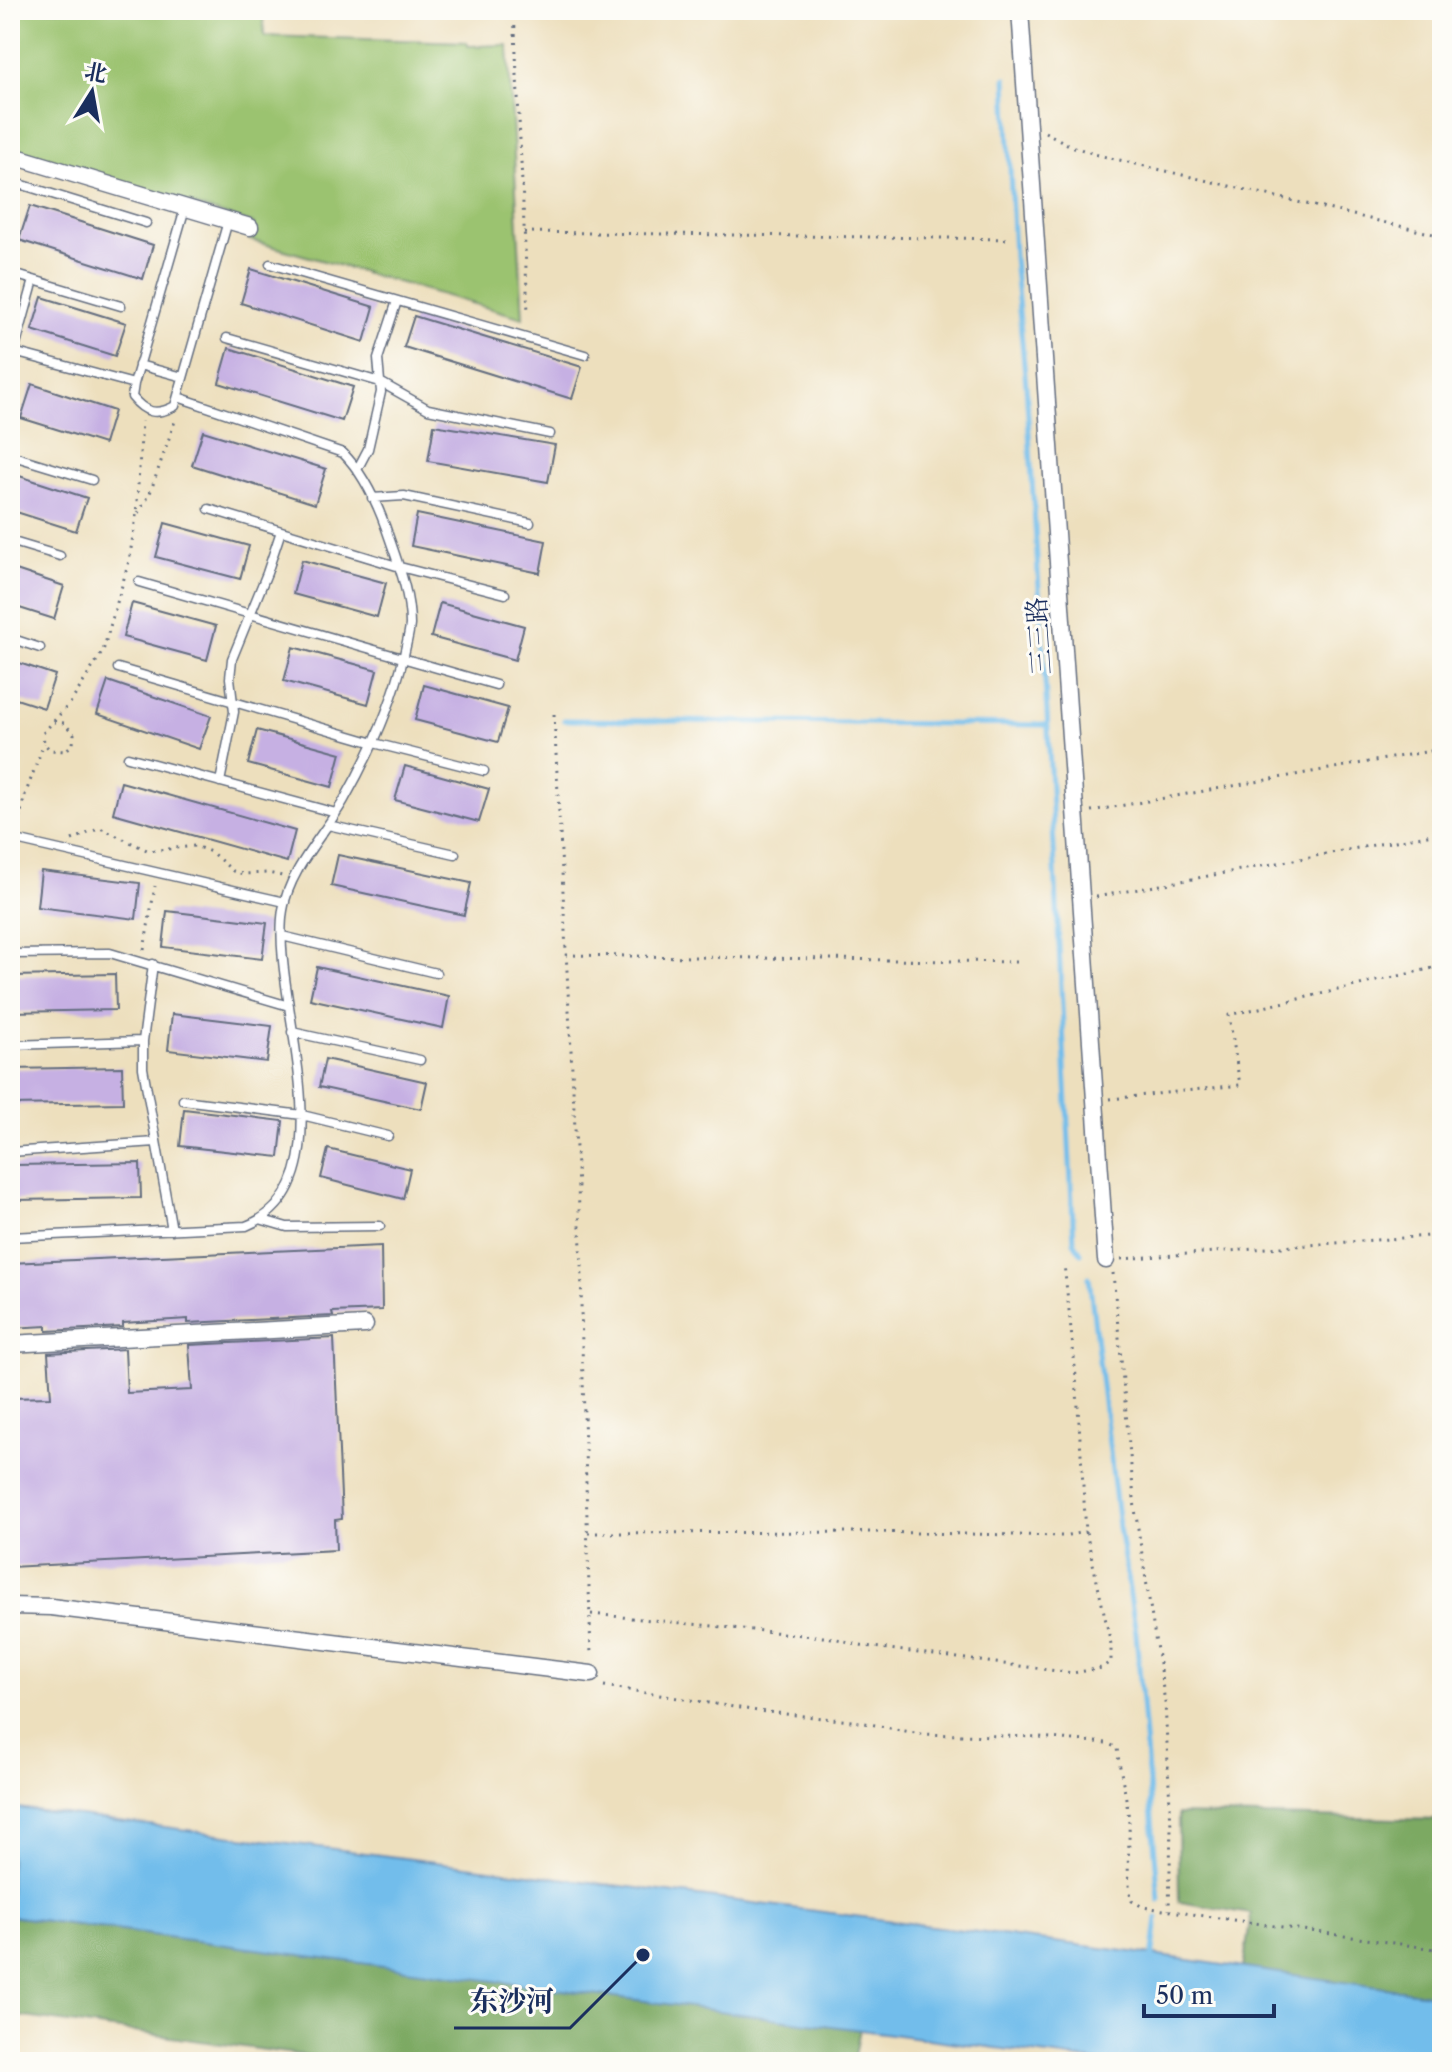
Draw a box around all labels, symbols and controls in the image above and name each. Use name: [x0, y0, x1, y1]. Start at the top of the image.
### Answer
north arrow: [52, 52, 132, 132]
text: 北: [82, 58, 109, 88]
street label: 三三路: [1020, 596, 1058, 676]
scale bar: [1144, 1968, 1274, 2018]
callout: 东沙河: [454, 1976, 570, 2028]
text: 50 m: [1156, 1981, 1213, 2010]
text: 东沙河: [470, 1984, 554, 2018]

